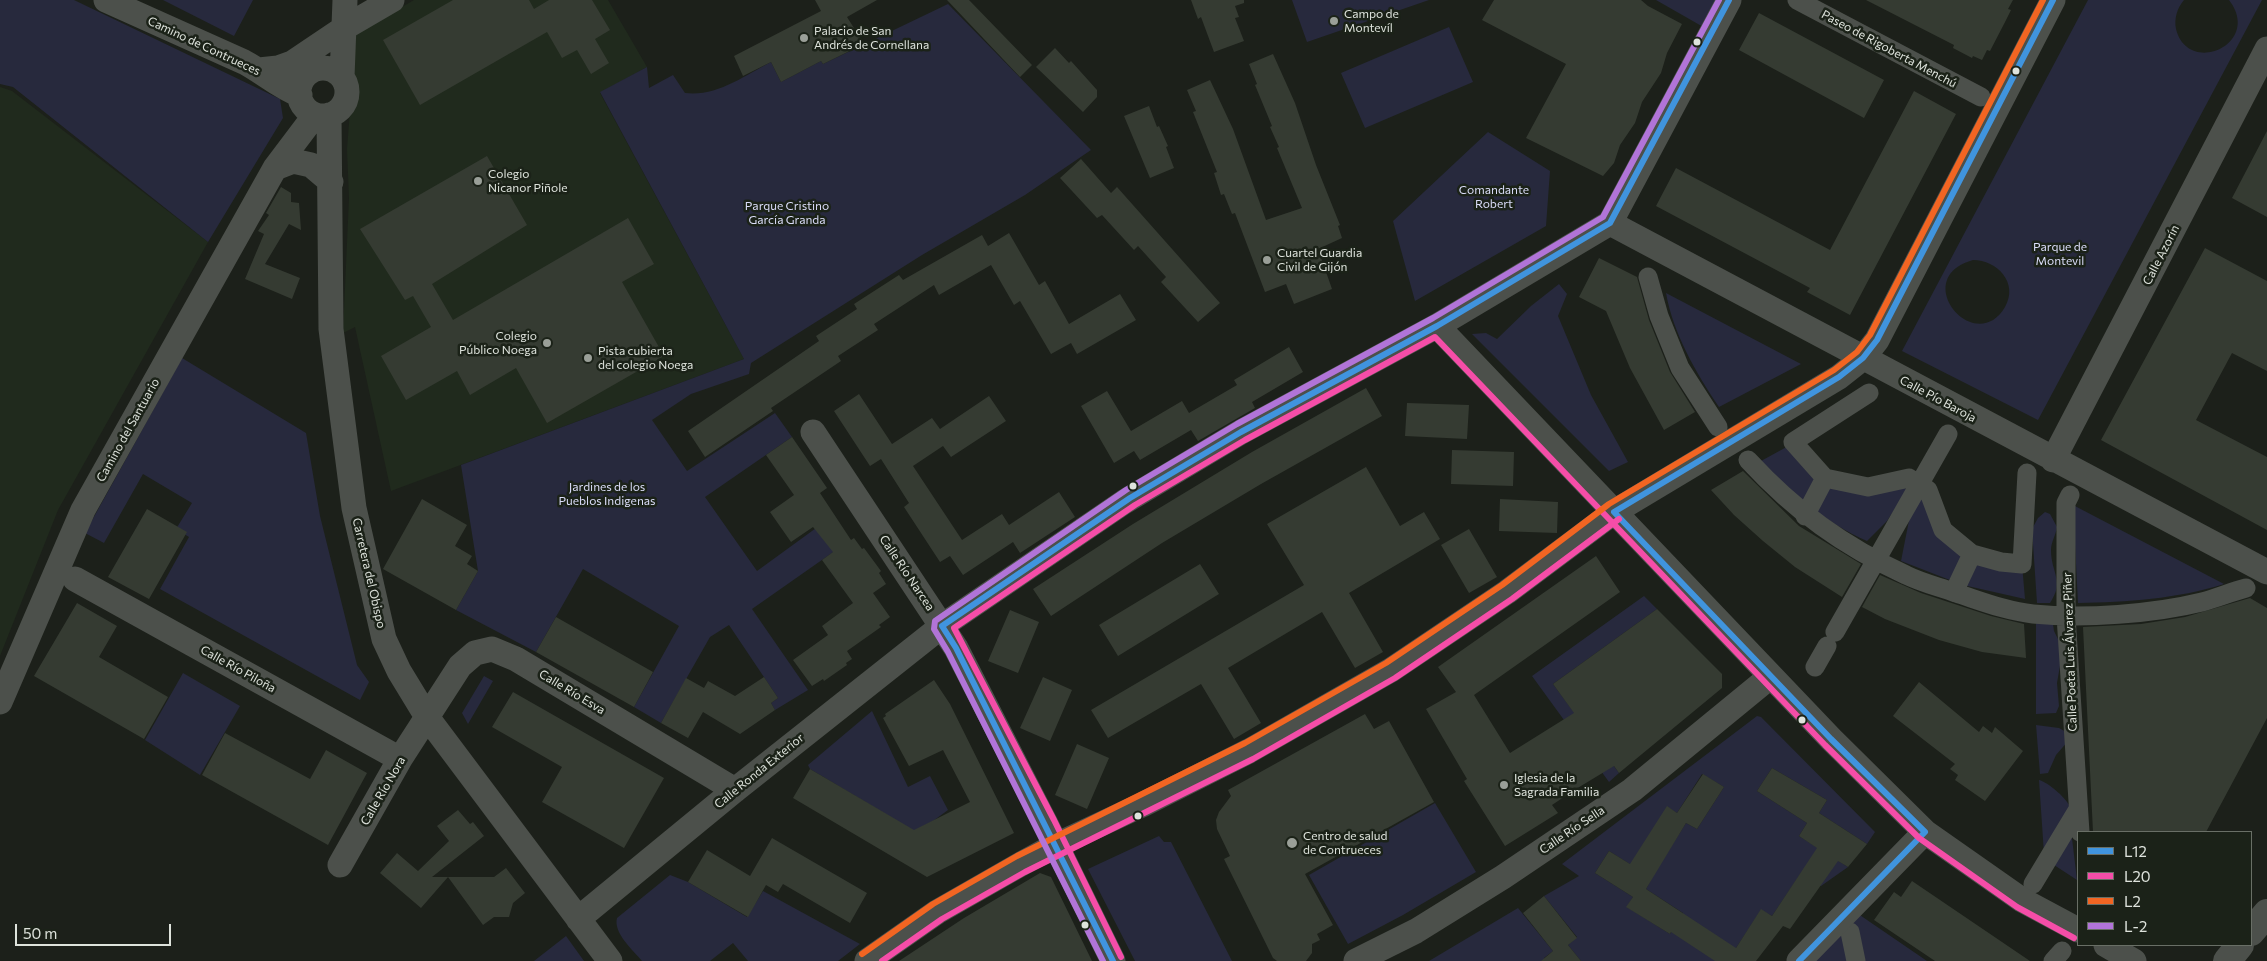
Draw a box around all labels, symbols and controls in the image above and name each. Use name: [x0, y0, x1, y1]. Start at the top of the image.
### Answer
place label: Campo de Montevíl: [1344, 7, 1399, 35]
street label: Paseo de Rigoberta Menchú: [1819, 7, 1959, 91]
street label: Camino de Contrueces: [145, 14, 263, 78]
marker: Campo de Montevíl: [1328, 15, 1340, 27]
place label: Palacio de San Andrés de Cornellana: [814, 24, 929, 52]
marker: Palacio de San Andrés de Cornellana: [798, 32, 810, 44]
unlabelled marker: [1692, 37, 1702, 47]
unlabelled marker: [2011, 66, 2021, 76]
place label: Colegio Nicanor Piñole: [488, 167, 568, 195]
marker: Colegio Nicanor Piñole: [472, 175, 484, 187]
park label: Comandante Robert: [1459, 183, 1529, 211]
park label: Parque Cristino García Granda: [745, 199, 829, 227]
street label: Calle Azorín: [2140, 223, 2182, 287]
park label: Parque de Montevil: [2033, 240, 2087, 268]
place label: Cuartel Guardia Civil de Gijón: [1277, 246, 1362, 274]
marker: Cuartel Guardia Civil de Gijón: [1261, 254, 1273, 266]
place label: Colegio Público Noega: [459, 329, 537, 357]
marker: Colegio Público Noega: [541, 337, 553, 349]
place label: Pista cubierta del colegio Noega: [598, 344, 693, 372]
marker: Pista cubierta del colegio Noega: [582, 352, 594, 364]
street label: Calle Pío Baroja: [1897, 373, 1979, 425]
street label: Camino del Santuario: [94, 376, 162, 484]
park label: Jardines de los Pueblos Indigenas: [558, 480, 656, 508]
unlabelled marker: [1128, 481, 1138, 491]
street label: Carretera del Obispo: [349, 516, 389, 630]
street label: Calle Río Narcea: [876, 532, 938, 614]
street label: Calle Poeta Luis Álvarez Piñer: [2060, 572, 2080, 732]
street label: Calle Río Piloña: [198, 642, 278, 696]
street label: Calle Río Esva: [536, 667, 608, 717]
unlabelled marker: [1797, 715, 1807, 725]
street label: Calle Ronda Exterior: [711, 730, 807, 812]
street label: Calle Río Nora: [358, 754, 408, 828]
place label: Iglesia de la Sagrada Familia: [1514, 771, 1599, 799]
marker: Iglesia de la Sagrada Familia: [1498, 779, 1510, 791]
street label: Calle Río Sella: [1537, 803, 1607, 857]
unlabelled marker: [1133, 811, 1143, 821]
place label: Centro de salud de Contrueces: [1303, 829, 1387, 857]
legend: [2077, 831, 2252, 946]
marker: Centro de salud de Contrueces: [1285, 836, 1299, 850]
text: L12: [2124, 842, 2147, 860]
text: L20: [2124, 867, 2151, 885]
text: L2: [2124, 892, 2141, 910]
scale bar: [18, 914, 174, 946]
text: L-2: [2124, 917, 2147, 935]
unlabelled marker: [1080, 920, 1090, 930]
text: 50 m: [23, 924, 57, 942]

